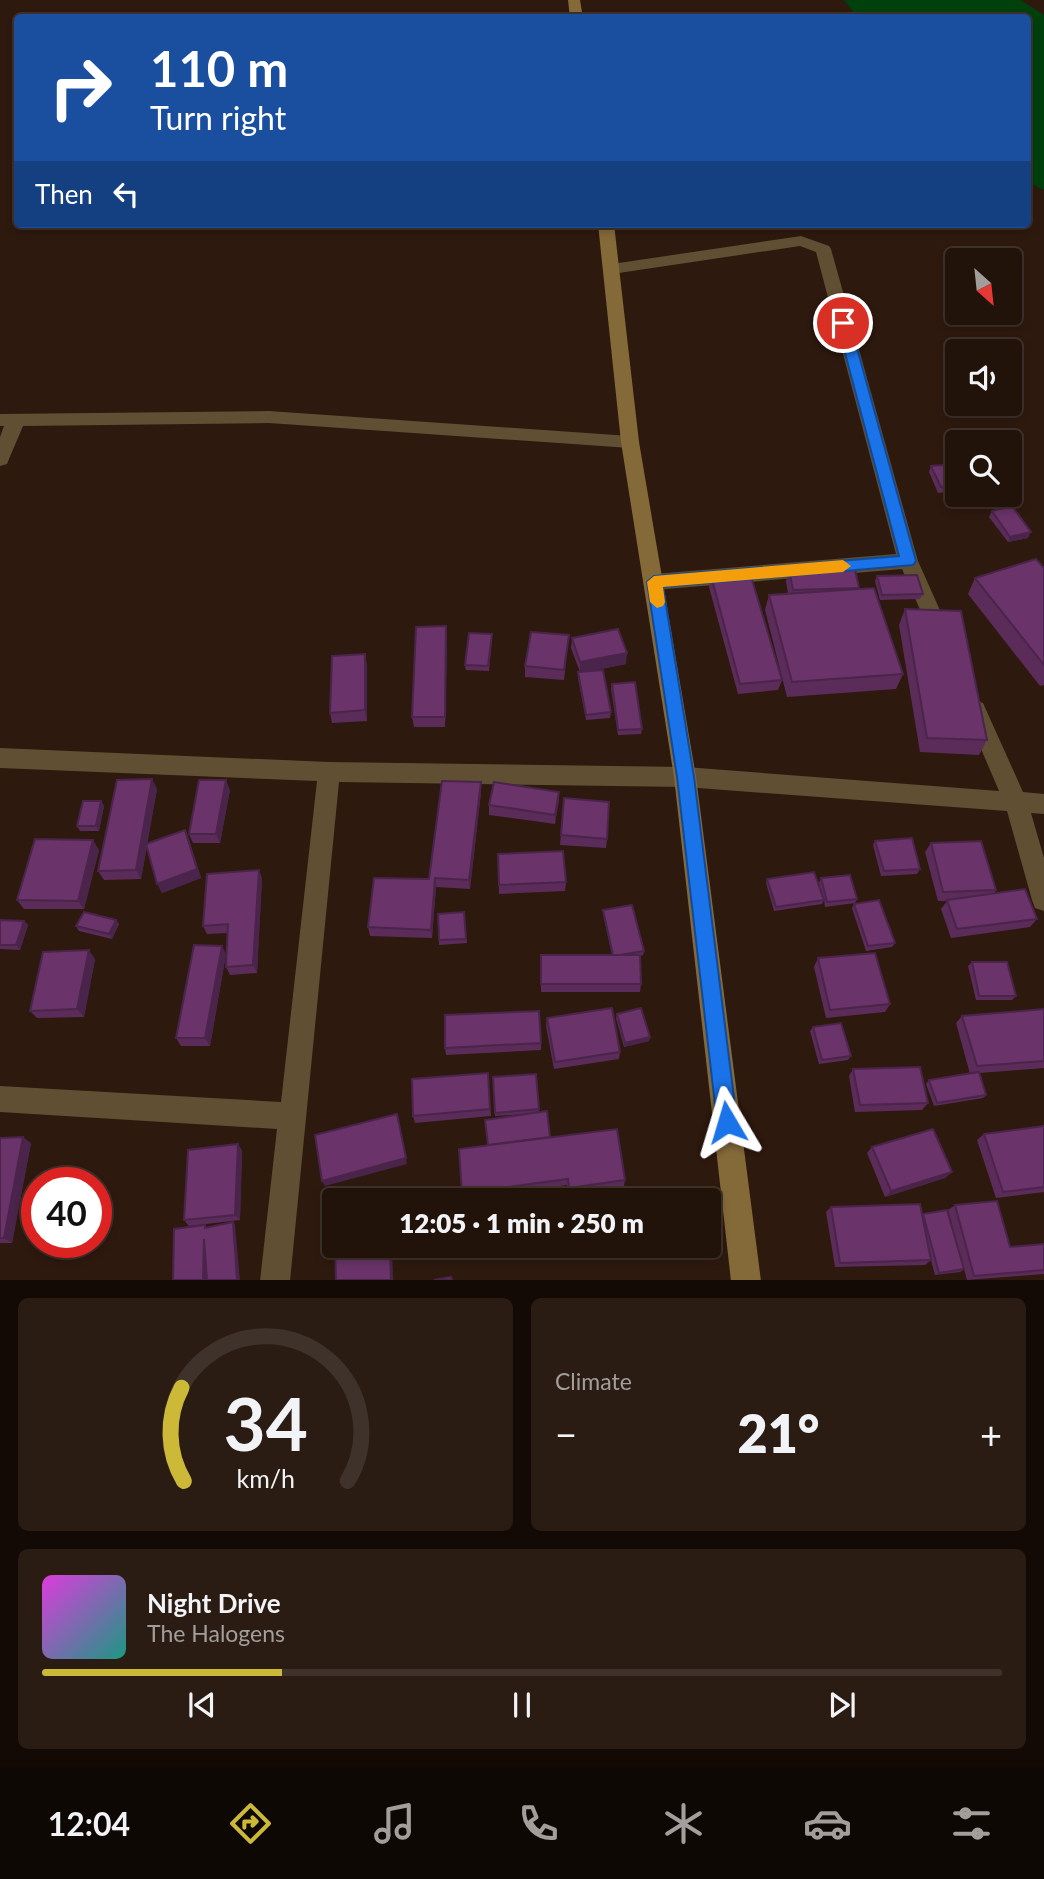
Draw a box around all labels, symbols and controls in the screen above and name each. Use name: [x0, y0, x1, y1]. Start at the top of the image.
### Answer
text: 110 m: [150, 39, 288, 97]
icon: right: [35, 42, 126, 133]
text: Turn right: [150, 98, 286, 137]
icon: left: [107, 175, 145, 213]
text: Then: [35, 178, 93, 210]
north arrow: [945, 248, 1022, 326]
map controls: [945, 248, 1022, 507]
pin: [813, 293, 873, 353]
icon: arrive: [824, 304, 862, 342]
button: sound: [945, 339, 1022, 416]
button: search: [945, 430, 1022, 507]
position arrow: [690, 1085, 764, 1159]
speed limit sign: 40: [21, 1167, 112, 1258]
text: 12:05 · 1 min · 250 m: [399, 1207, 644, 1239]
text: Climate: [555, 1367, 632, 1395]
text: 34: [223, 1379, 308, 1467]
text: 21°: [738, 1402, 819, 1464]
text: −: [555, 1411, 577, 1457]
text: +: [980, 1411, 1002, 1457]
text: km/h: [236, 1462, 295, 1492]
text: Night Drive: [147, 1587, 281, 1619]
text: The Halogens: [147, 1619, 285, 1647]
icon: previous: [183, 1686, 221, 1724]
icon: pause: [503, 1686, 541, 1724]
icon: next: [823, 1686, 861, 1724]
icon: directions: [226, 1799, 275, 1848]
icon: music: [370, 1799, 419, 1848]
icon: phone: [514, 1799, 563, 1848]
icon: climate: [659, 1799, 708, 1848]
icon: car: [803, 1799, 852, 1848]
icon: filters: [947, 1799, 996, 1848]
text: 12:04: [48, 1804, 130, 1843]

